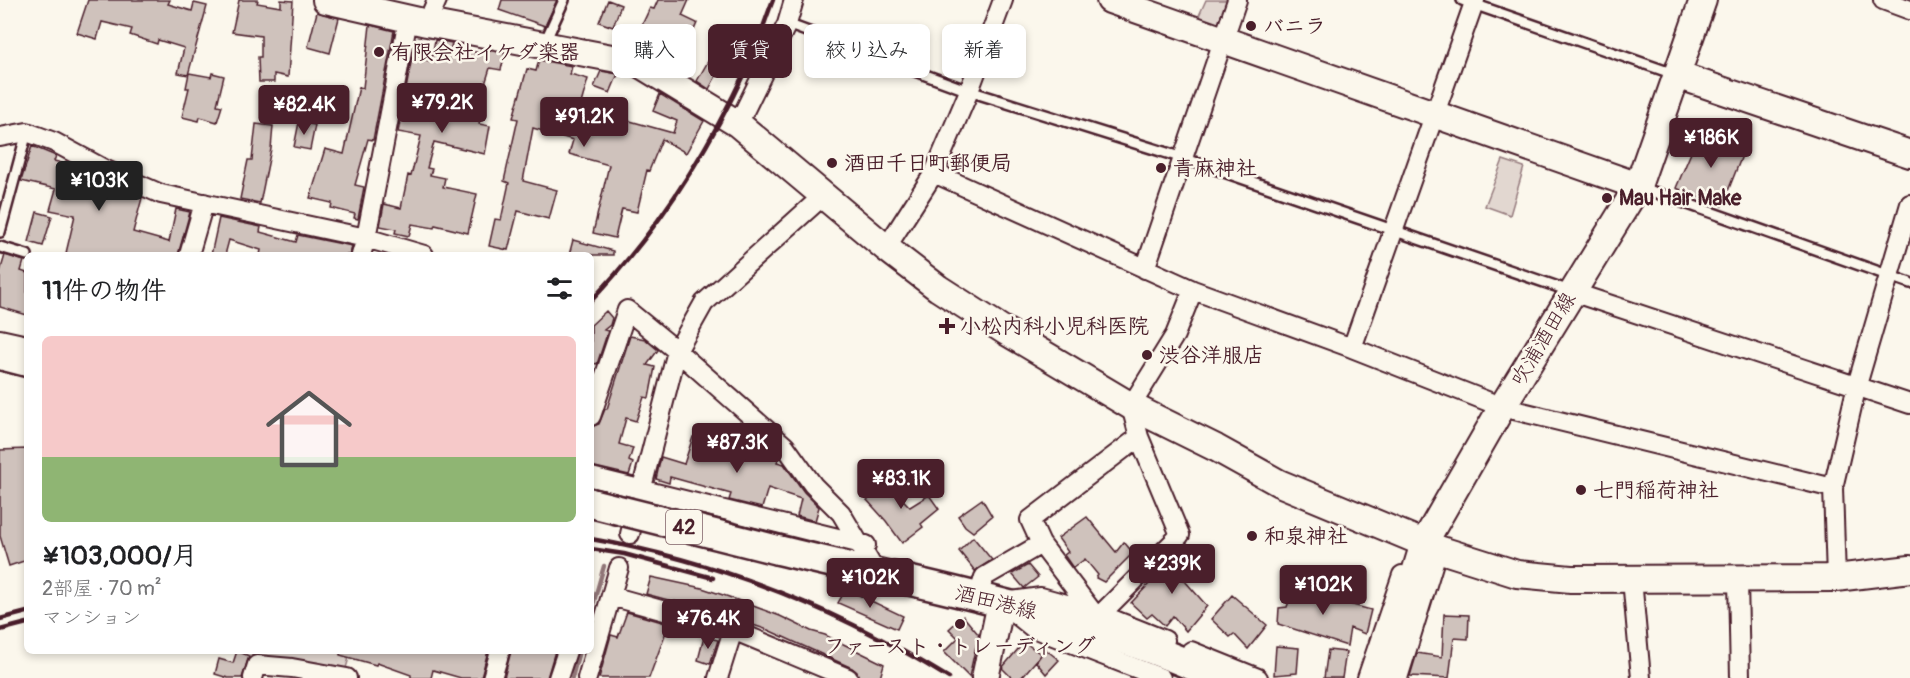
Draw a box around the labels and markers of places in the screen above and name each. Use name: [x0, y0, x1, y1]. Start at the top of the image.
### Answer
place label: バニラ: [1263, 13, 1326, 40]
marker: バニラ: [1244, 19, 1258, 33]
place label: 有限会社イケダ楽器: [391, 39, 580, 66]
marker: 有限会社イケダ楽器: [372, 45, 386, 59]
pin: ¥79.2K: [393, 83, 491, 134]
pin: ¥82.4K: [255, 85, 353, 136]
pin: ¥91.2K: [535, 97, 633, 148]
pin: ¥186K: [1669, 118, 1753, 169]
place label: 酒田千日町郵便局: [844, 150, 1012, 177]
place label: 青麻神社: [1173, 155, 1257, 182]
marker: 酒田千日町郵便局: [825, 156, 839, 170]
pin: ¥103K: [57, 161, 141, 212]
marker: 青麻神社: [1154, 161, 1168, 175]
place label: Mau Hair Make: [1619, 185, 1742, 212]
marker: Mau Hair Make: [1600, 191, 1614, 205]
place label: 小松内科小児科医院: [960, 313, 1149, 340]
marker: 小松内科小児科医院: [938, 317, 956, 335]
place label: 渋谷洋服店: [1159, 342, 1264, 369]
marker: 渋谷洋服店: [1140, 348, 1154, 362]
pin: ¥87.3K: [688, 423, 786, 474]
pin: ¥83.1K: [852, 459, 950, 510]
place label: 七門稲荷神社: [1593, 477, 1719, 504]
marker: 七門稲荷神社: [1574, 483, 1588, 497]
place label: 和泉神社: [1264, 523, 1348, 550]
marker: 和泉神社: [1245, 529, 1259, 543]
pin: ¥239K: [1130, 544, 1214, 595]
pin: ¥102K: [828, 558, 912, 609]
pin: ¥102K: [1281, 565, 1365, 616]
pin: ¥76.4K: [659, 599, 757, 650]
marker: ファースト・トレーディング: [953, 617, 967, 631]
place label: ファースト・トレーディング: [824, 633, 1096, 660]

